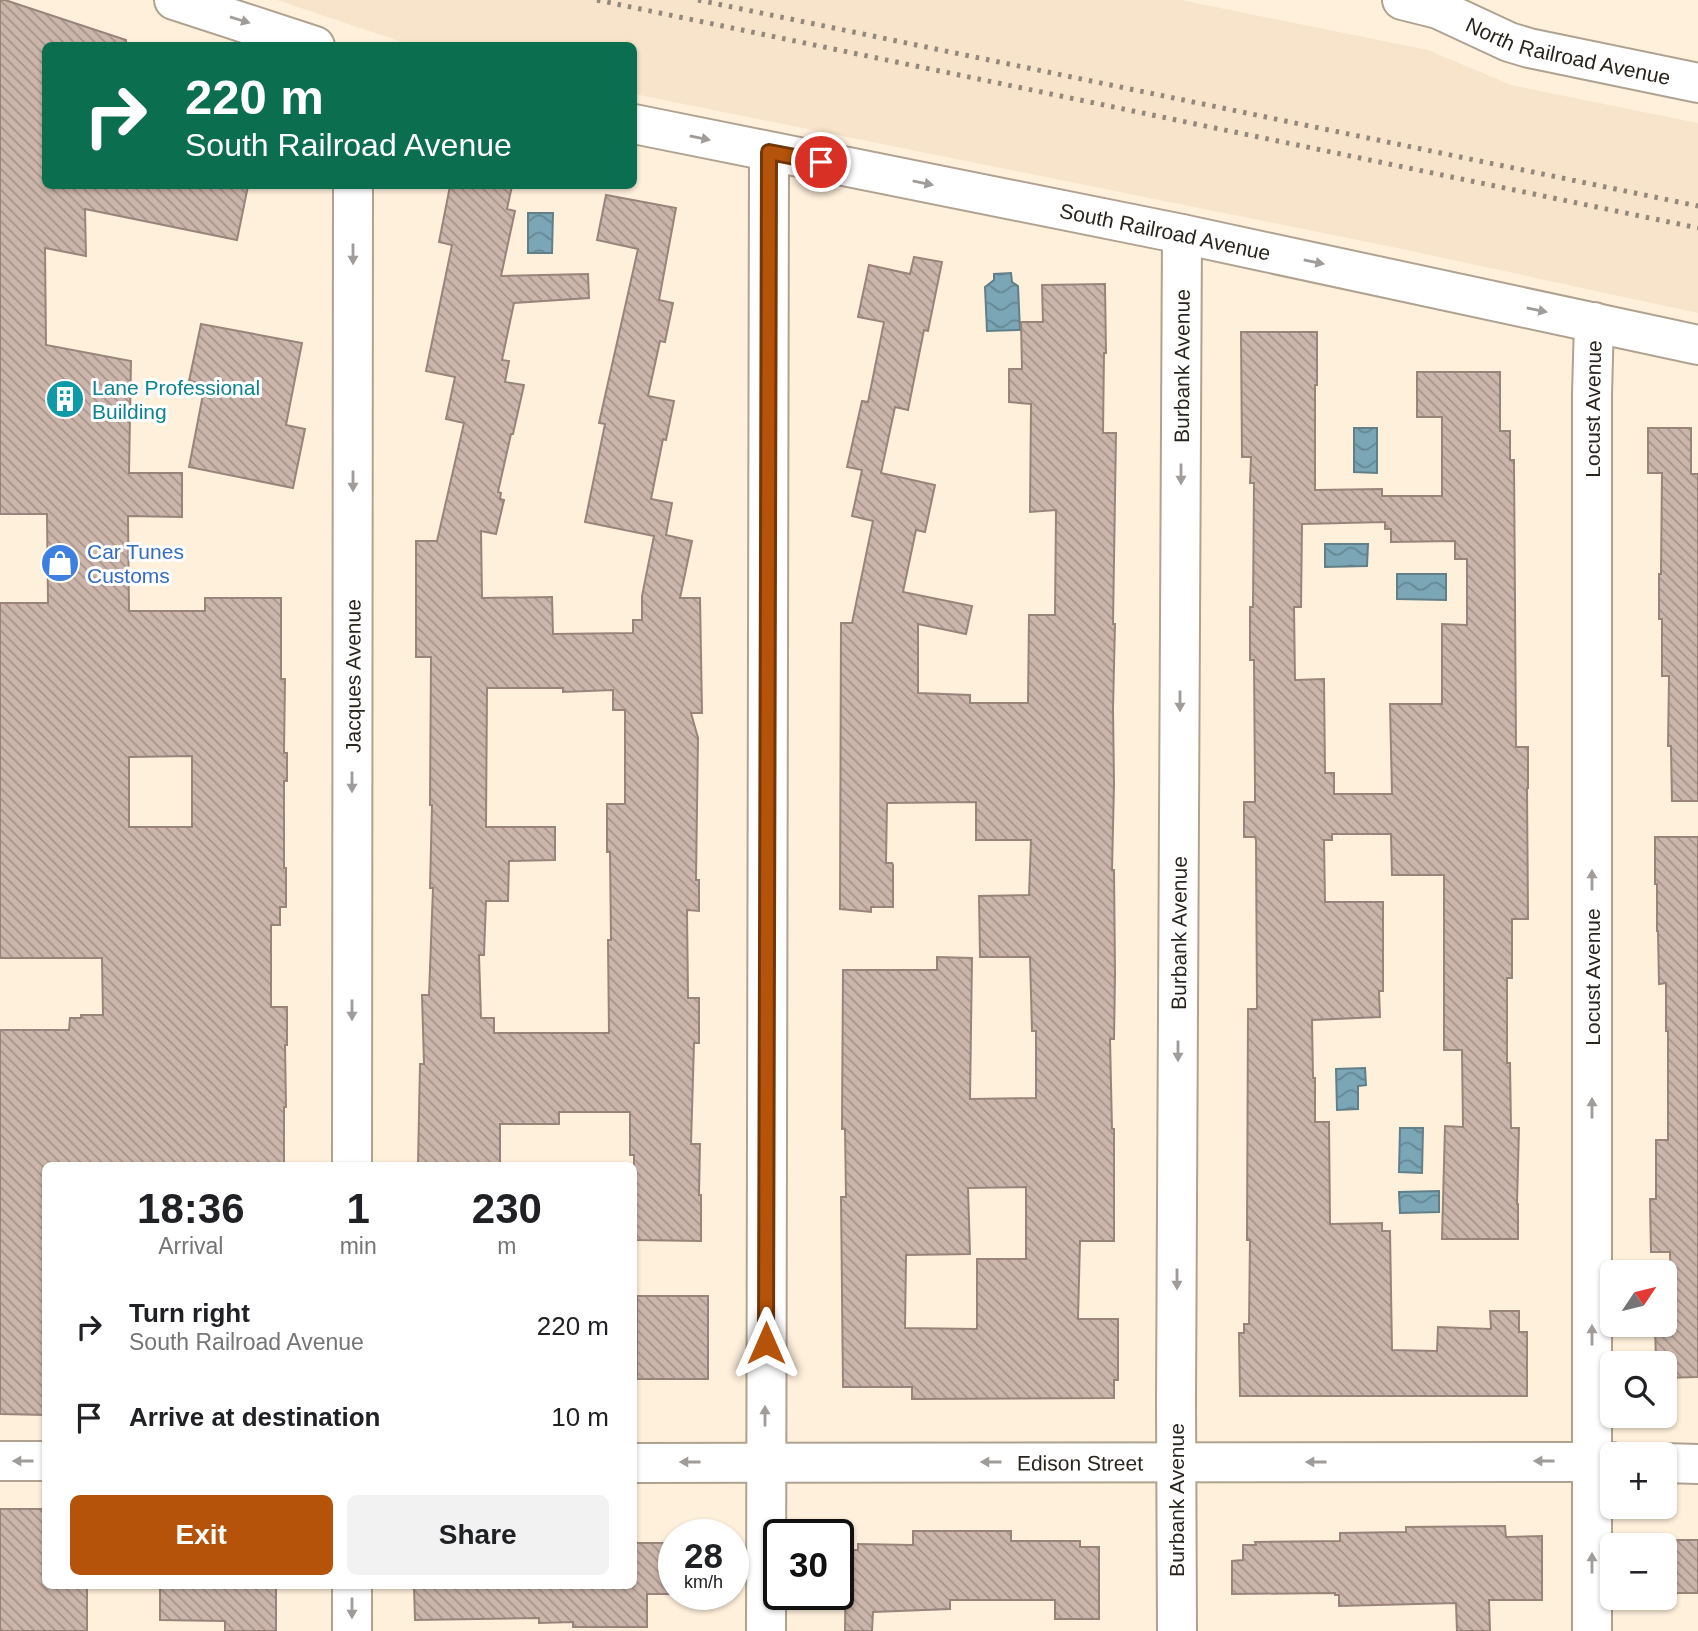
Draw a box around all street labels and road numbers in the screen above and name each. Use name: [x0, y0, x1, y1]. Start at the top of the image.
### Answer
street label: North Railroad Avenue: [1462, 12, 1673, 89]
street label: South Railroad Avenue: [1058, 198, 1273, 264]
street label: Burbank Avenue: [1169, 289, 1193, 443]
street label: Locust Avenue: [1580, 340, 1605, 478]
street label: Jacques Avenue: [341, 599, 364, 753]
street label: Burbank Avenue: [1167, 856, 1190, 1010]
street label: Locust Avenue: [1581, 908, 1604, 1046]
street label: Burbank Avenue: [1165, 1423, 1188, 1577]
street label: Edison Street: [1017, 1451, 1143, 1474]

